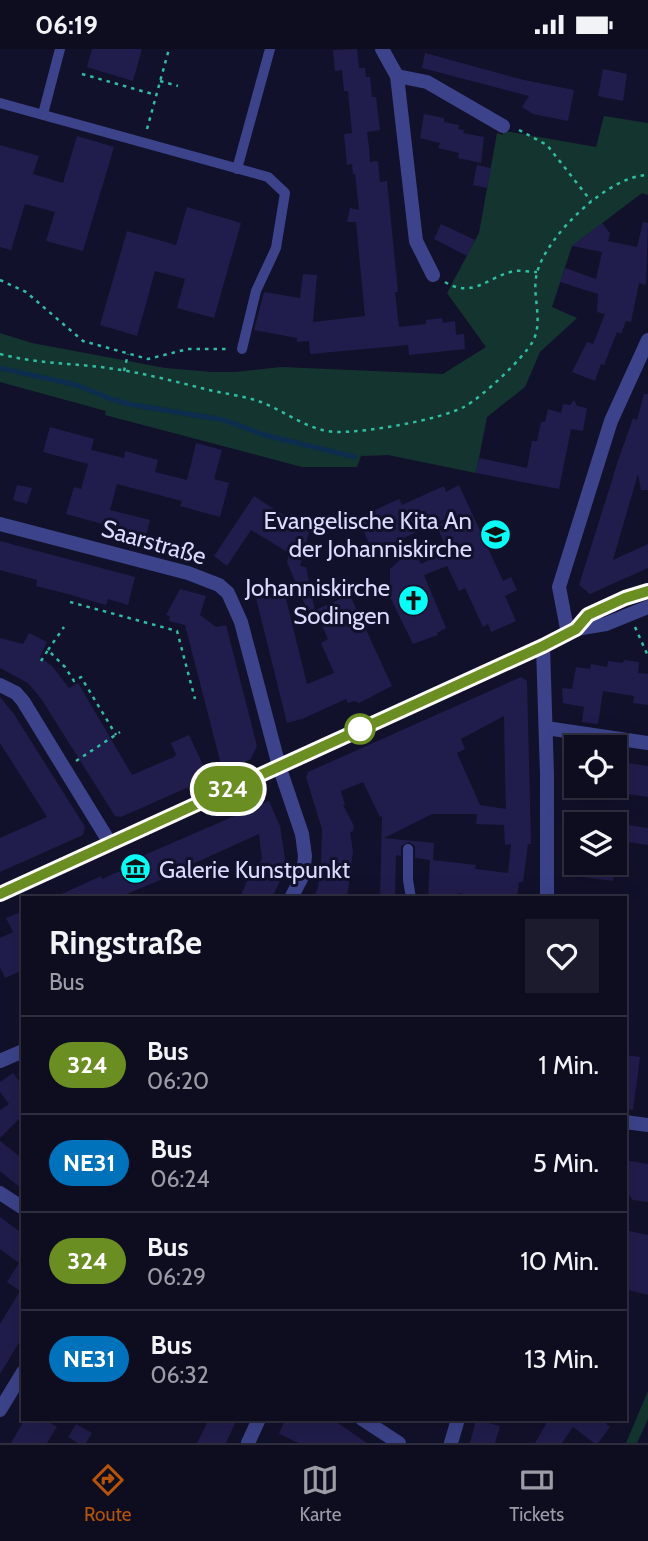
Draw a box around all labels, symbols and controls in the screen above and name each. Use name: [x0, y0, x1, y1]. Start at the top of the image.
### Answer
text: 06:19: [35, 9, 98, 41]
place label: Evangelische Kita An der Johanniskirche: [263, 506, 472, 563]
street label: Saarstraße: [98, 513, 210, 571]
school or university icon: Evangelische Kita An der Johanniskirche: [478, 517, 512, 551]
place label: Johanniskirche Sodingen: [244, 573, 390, 630]
church icon: Johanniskirche Sodingen: [396, 584, 430, 618]
unlabelled marker: [345, 714, 375, 744]
map controls: [564, 735, 627, 875]
button: locate: [564, 735, 627, 798]
line badge: 324: [188, 766, 268, 812]
text: 324: [208, 774, 248, 803]
button: layers: [564, 812, 627, 875]
museum icon: Galerie Kunstpunkt: [119, 852, 153, 886]
place label: Galerie Kunstpunkt: [159, 855, 350, 884]
button: heart: [525, 919, 599, 993]
text: Ringstraße: [49, 922, 202, 962]
text: Bus: [49, 968, 84, 996]
text: Bus: [147, 1035, 188, 1067]
text: 1 Min.: [538, 1049, 599, 1081]
text: 324: [67, 1050, 108, 1079]
text: 06:20: [147, 1067, 209, 1095]
text: Bus: [150, 1133, 192, 1165]
text: 5 Min.: [533, 1147, 599, 1179]
text: NE31: [63, 1148, 115, 1177]
text: 06:24: [150, 1165, 210, 1193]
text: Bus: [147, 1231, 188, 1263]
text: 10 Min.: [520, 1245, 599, 1277]
text: 324: [67, 1246, 108, 1275]
text: 06:29: [147, 1263, 206, 1291]
text: Bus: [150, 1329, 192, 1361]
text: 13 Min.: [524, 1343, 599, 1375]
text: NE31: [63, 1344, 115, 1373]
text: 06:32: [150, 1361, 209, 1389]
tab: Route: [84, 1461, 132, 1526]
tab: Karte: [299, 1461, 341, 1526]
tab: Tickets: [509, 1461, 564, 1526]

